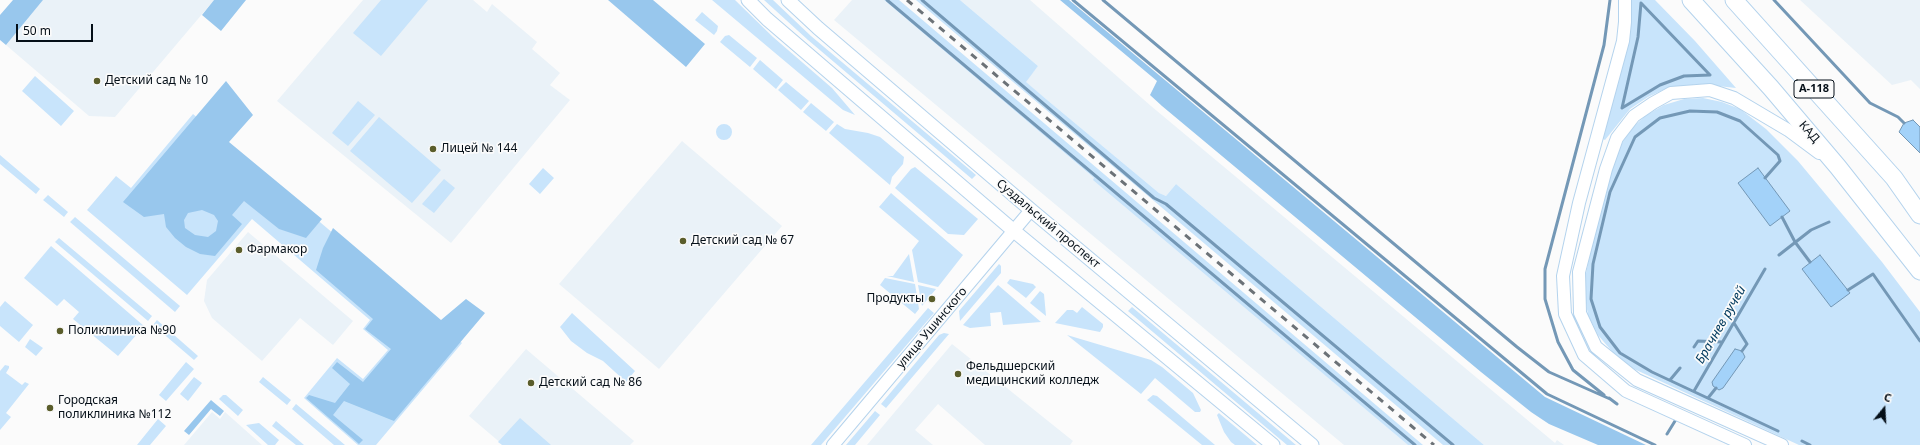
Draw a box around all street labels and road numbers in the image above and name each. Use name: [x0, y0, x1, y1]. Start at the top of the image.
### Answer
road number: А-118: [1794, 80, 1834, 98]
street label: КАД: [1796, 118, 1822, 146]
street label: Суздальский проспект: [993, 176, 1103, 272]
street label: улица Ушинского: [894, 285, 970, 371]

